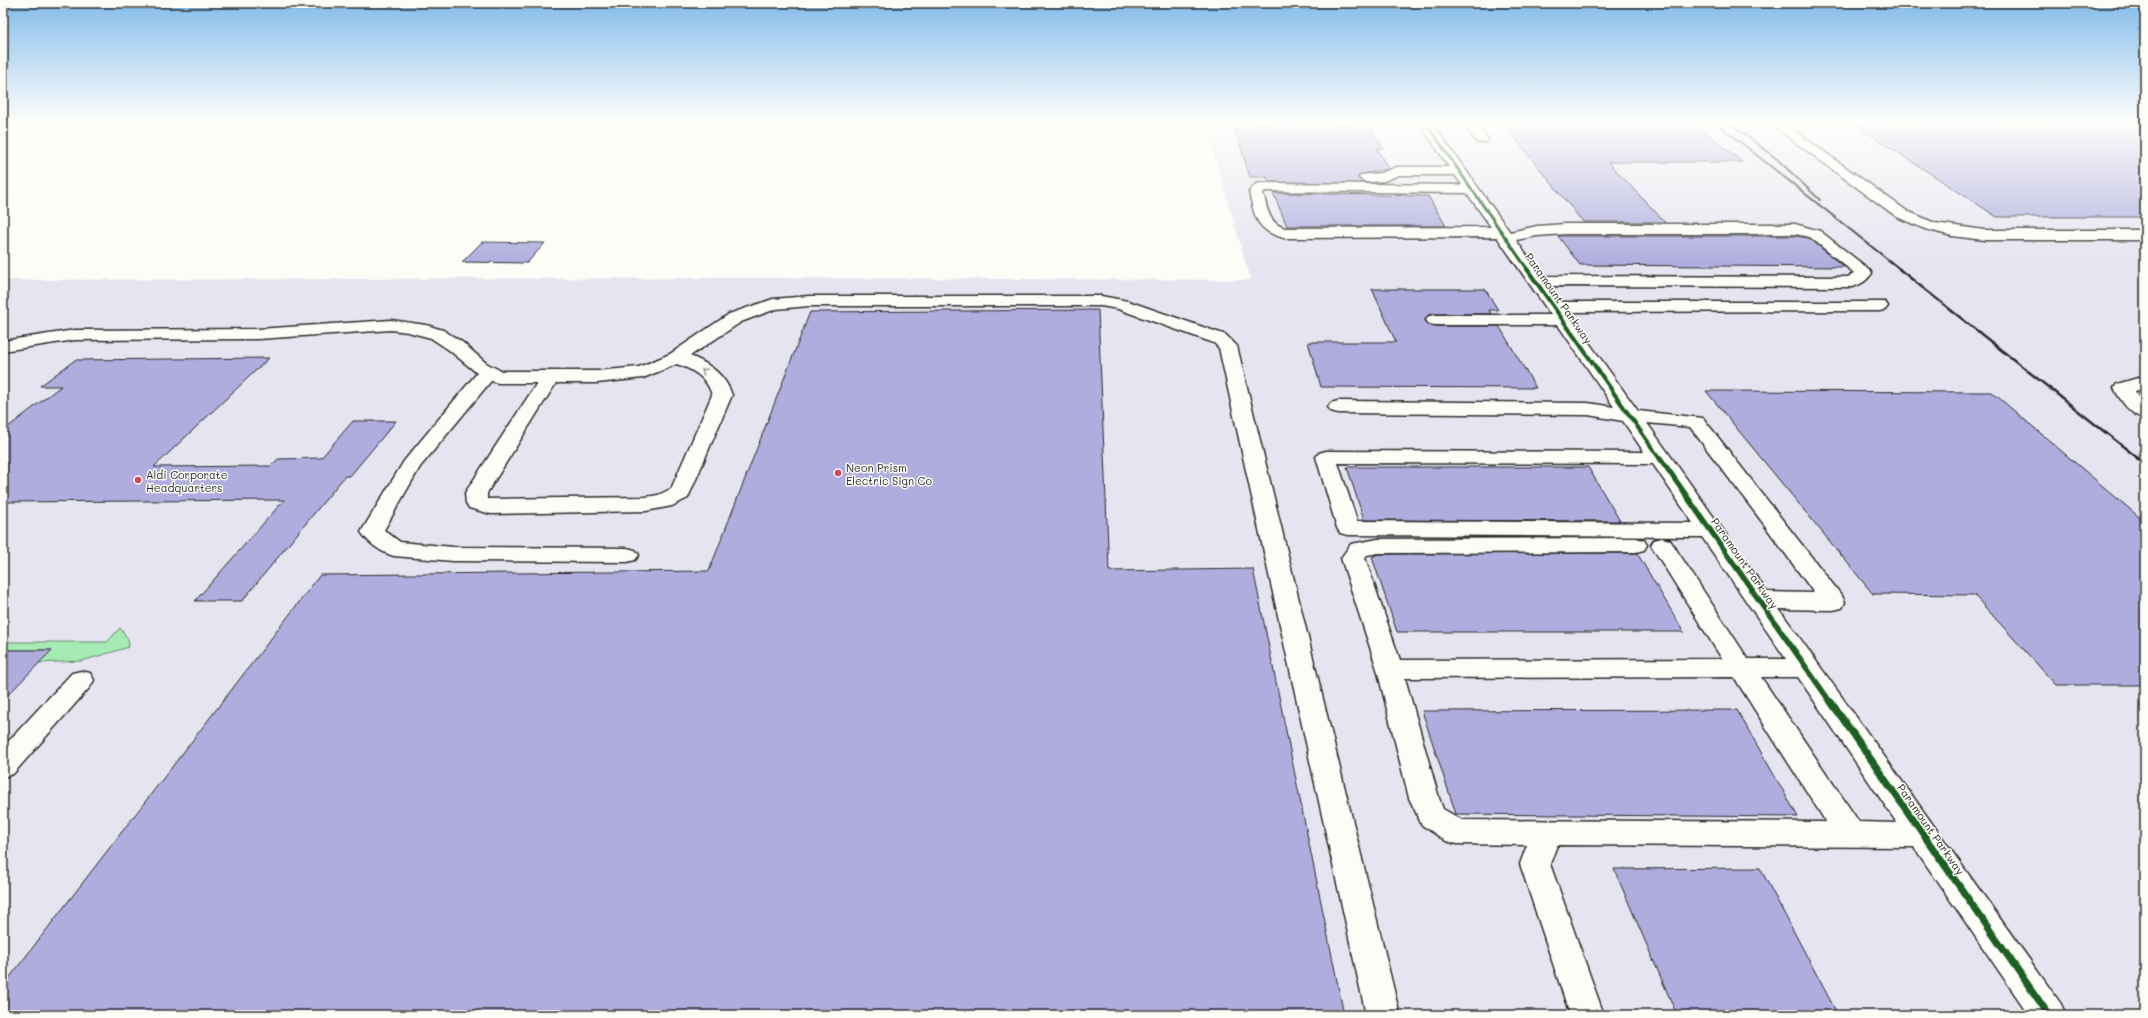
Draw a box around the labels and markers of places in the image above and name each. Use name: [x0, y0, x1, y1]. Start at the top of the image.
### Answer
place label: Neon Prism Electric Sign Co: [846, 460, 932, 488]
place label: Aldi Corporate Headquarters: [146, 467, 228, 495]
marker: Neon Prism Electric Sign Co: [833, 468, 843, 478]
marker: Aldi Corporate Headquarters: [133, 475, 143, 485]

